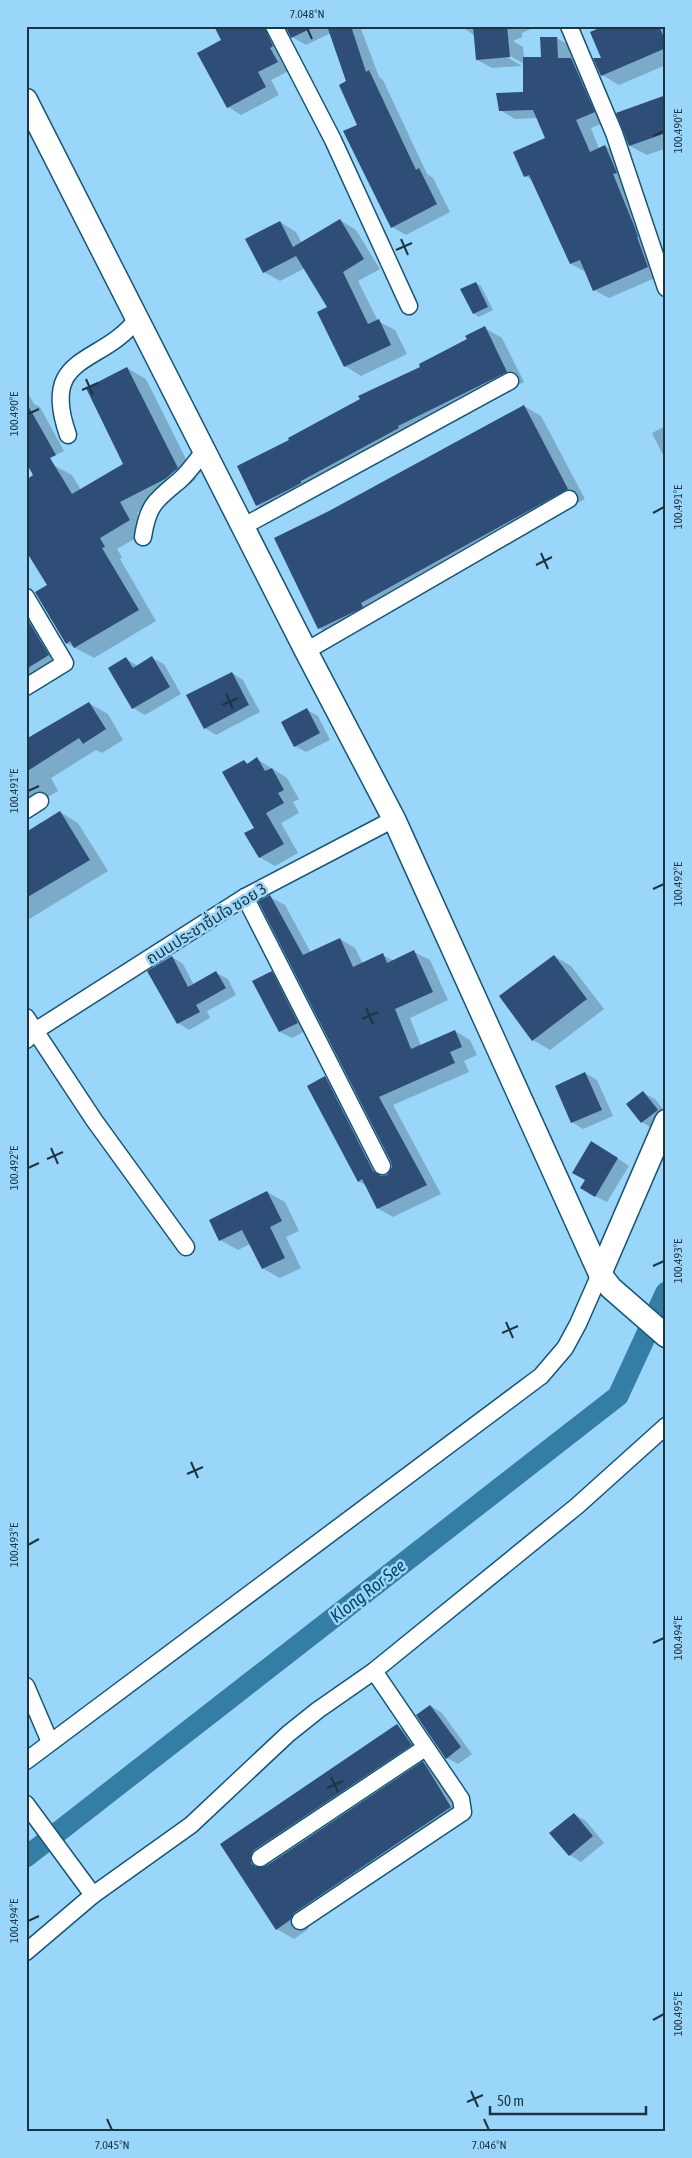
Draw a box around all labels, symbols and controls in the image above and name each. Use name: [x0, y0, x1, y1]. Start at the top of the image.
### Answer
text: 7.048°N: [289, 7, 325, 21]
text: 100.490°E: [671, 109, 685, 153]
text: 100.490°E: [7, 392, 21, 436]
text: 100.491°E: [671, 485, 685, 529]
text: 100.491°E: [7, 769, 21, 813]
text: 100.492°E: [671, 862, 685, 906]
street label: ถนนประชาชื่นใจ ซอย 3: [142, 877, 269, 967]
text: 100.492°E: [7, 1146, 21, 1190]
text: 100.493°E: [671, 1239, 685, 1283]
text: 100.493°E: [7, 1523, 21, 1567]
water label: Klong Ror See: [326, 1555, 410, 1627]
text: 100.494°E: [671, 1616, 685, 1660]
text: 100.494°E: [7, 1899, 21, 1943]
text: 100.495°E: [671, 1992, 685, 2036]
scale bar: [490, 2083, 646, 2115]
text: 50 m: [497, 2092, 524, 2109]
text: 7.045°N: [94, 2138, 130, 2152]
text: 7.046°N: [471, 2138, 507, 2152]

